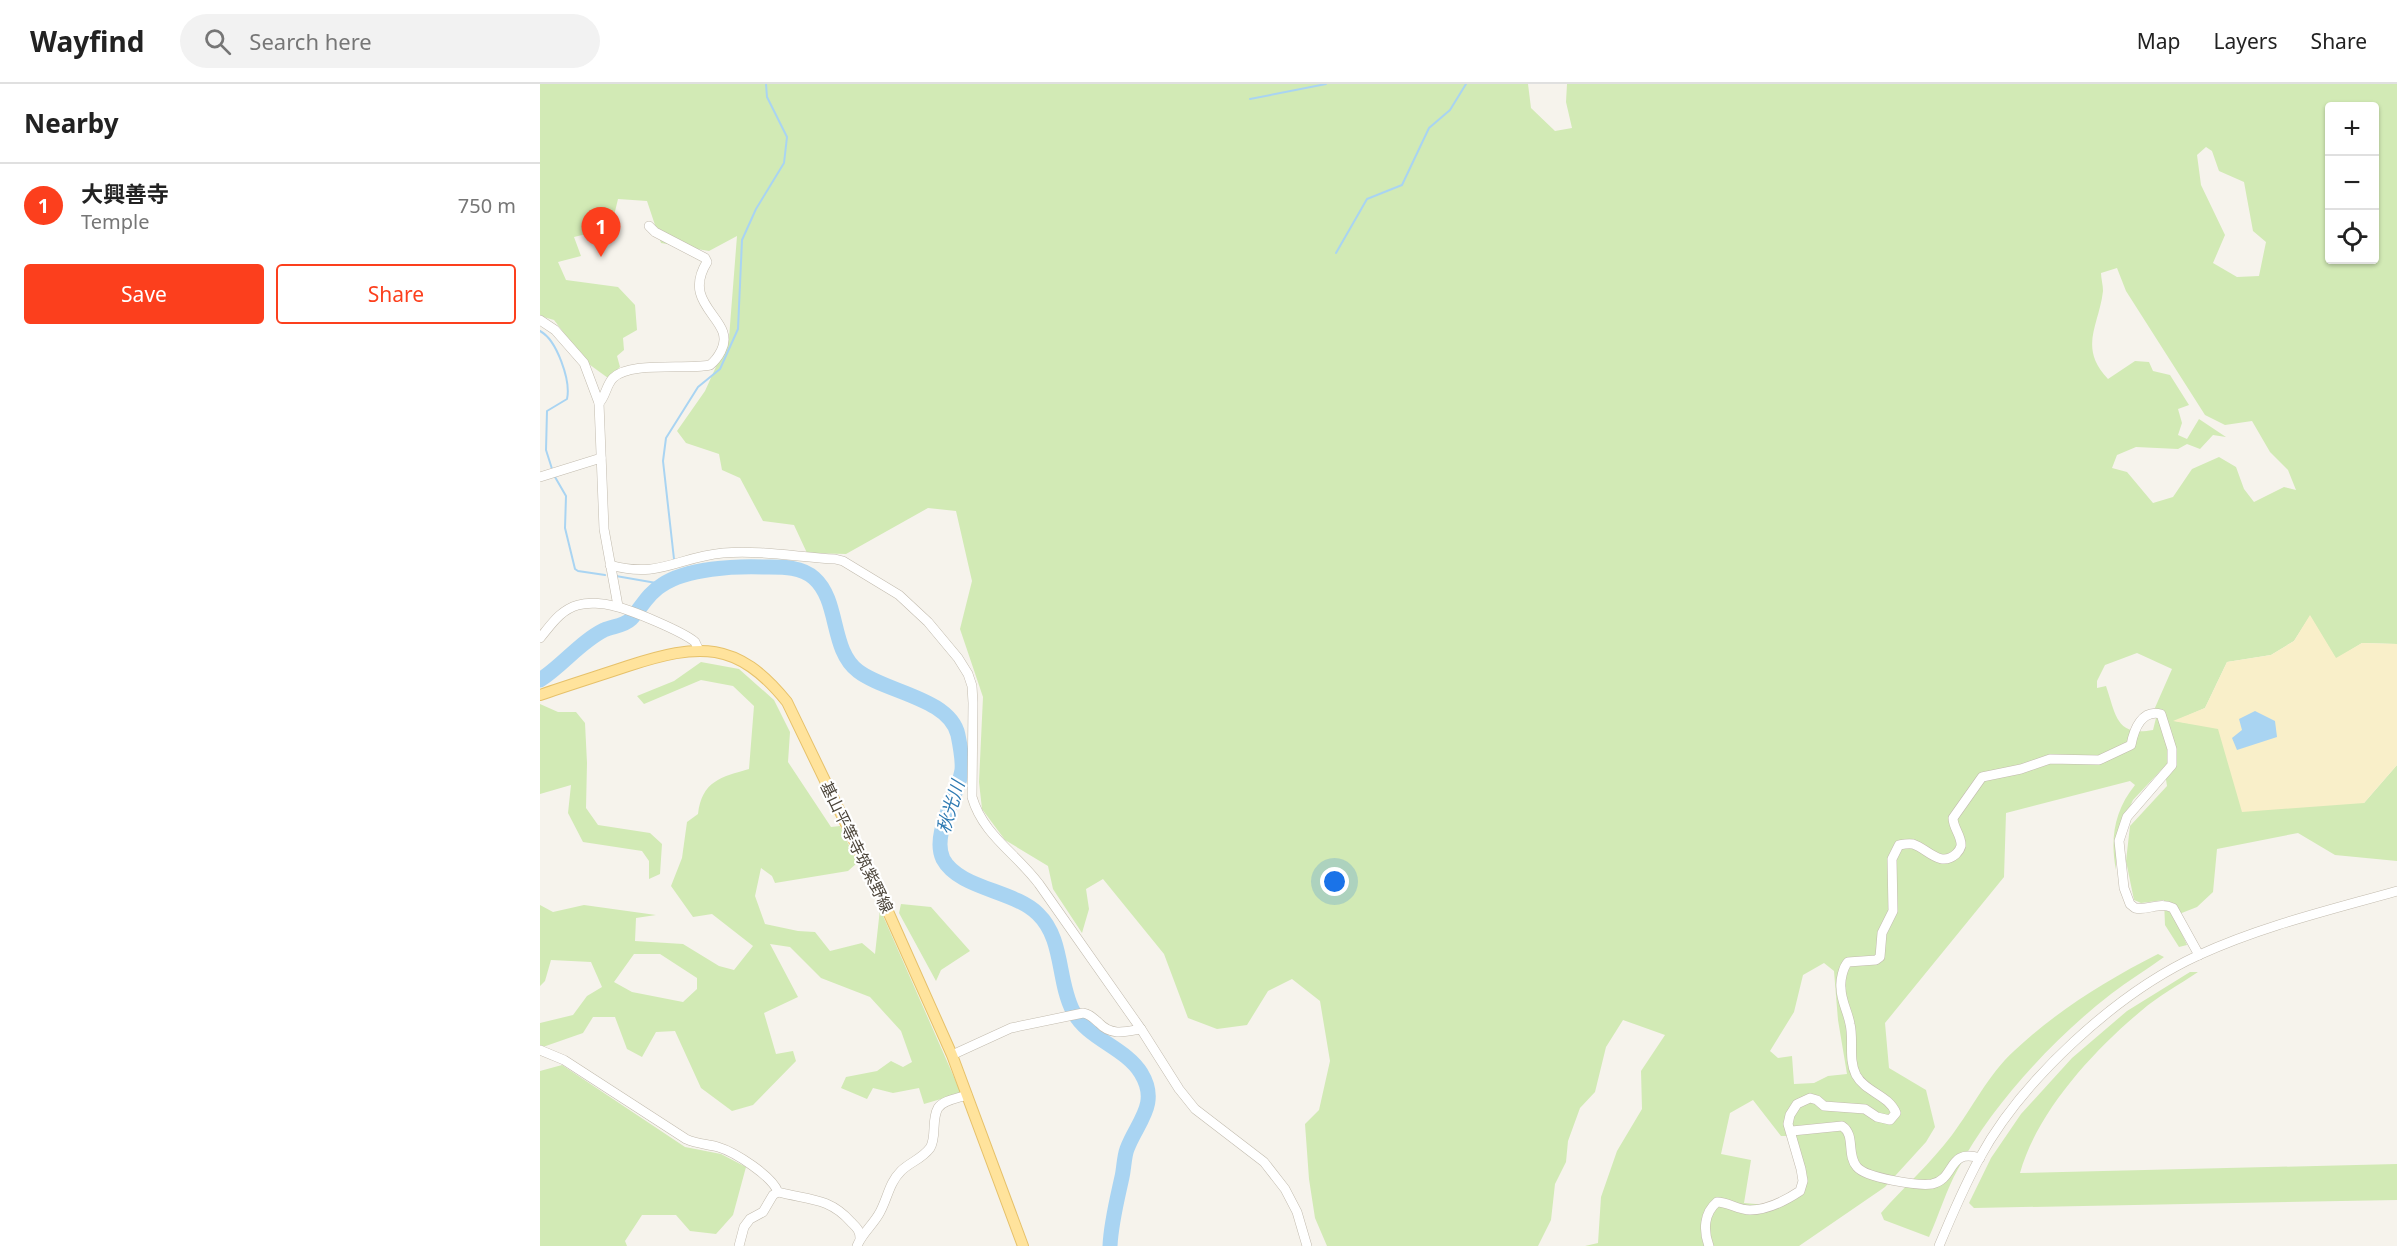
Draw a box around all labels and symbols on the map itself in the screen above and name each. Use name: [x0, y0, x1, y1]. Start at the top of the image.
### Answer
pin: 1: [582, 208, 620, 257]
water label: 秋光川: [931, 775, 970, 836]
street label: 基山平等寺筑紫野線: [816, 777, 898, 917]
your location: [1320, 867, 1349, 896]

